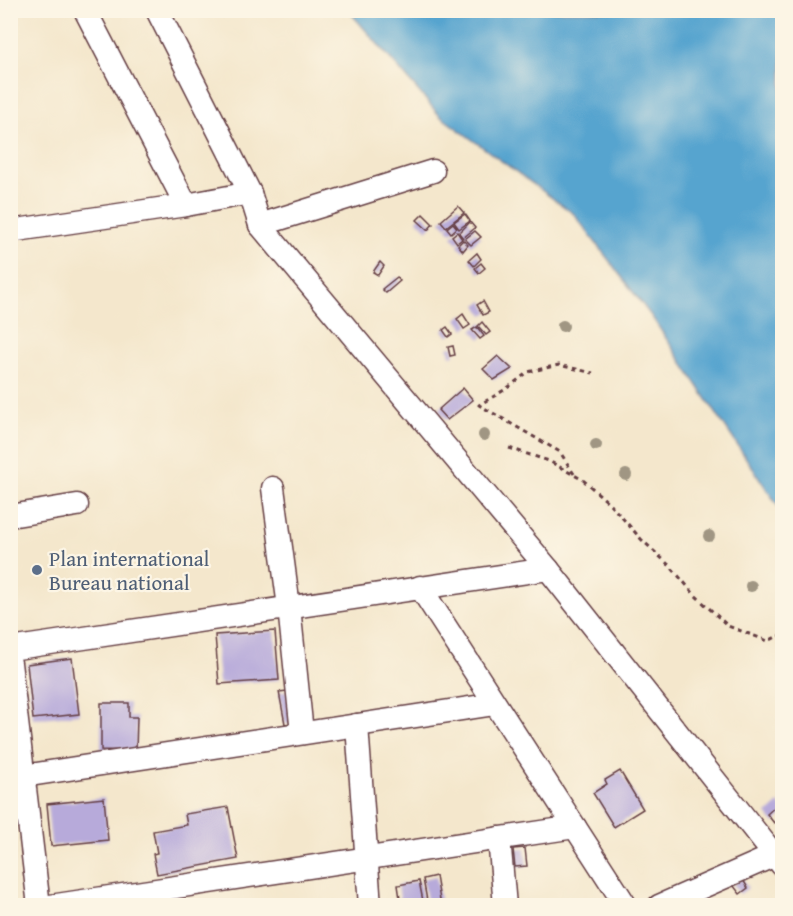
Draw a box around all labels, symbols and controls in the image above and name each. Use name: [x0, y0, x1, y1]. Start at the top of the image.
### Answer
place label: Plan international Bureau national: [49, 543, 210, 598]
marker: Plan international Bureau national: [30, 563, 44, 577]

